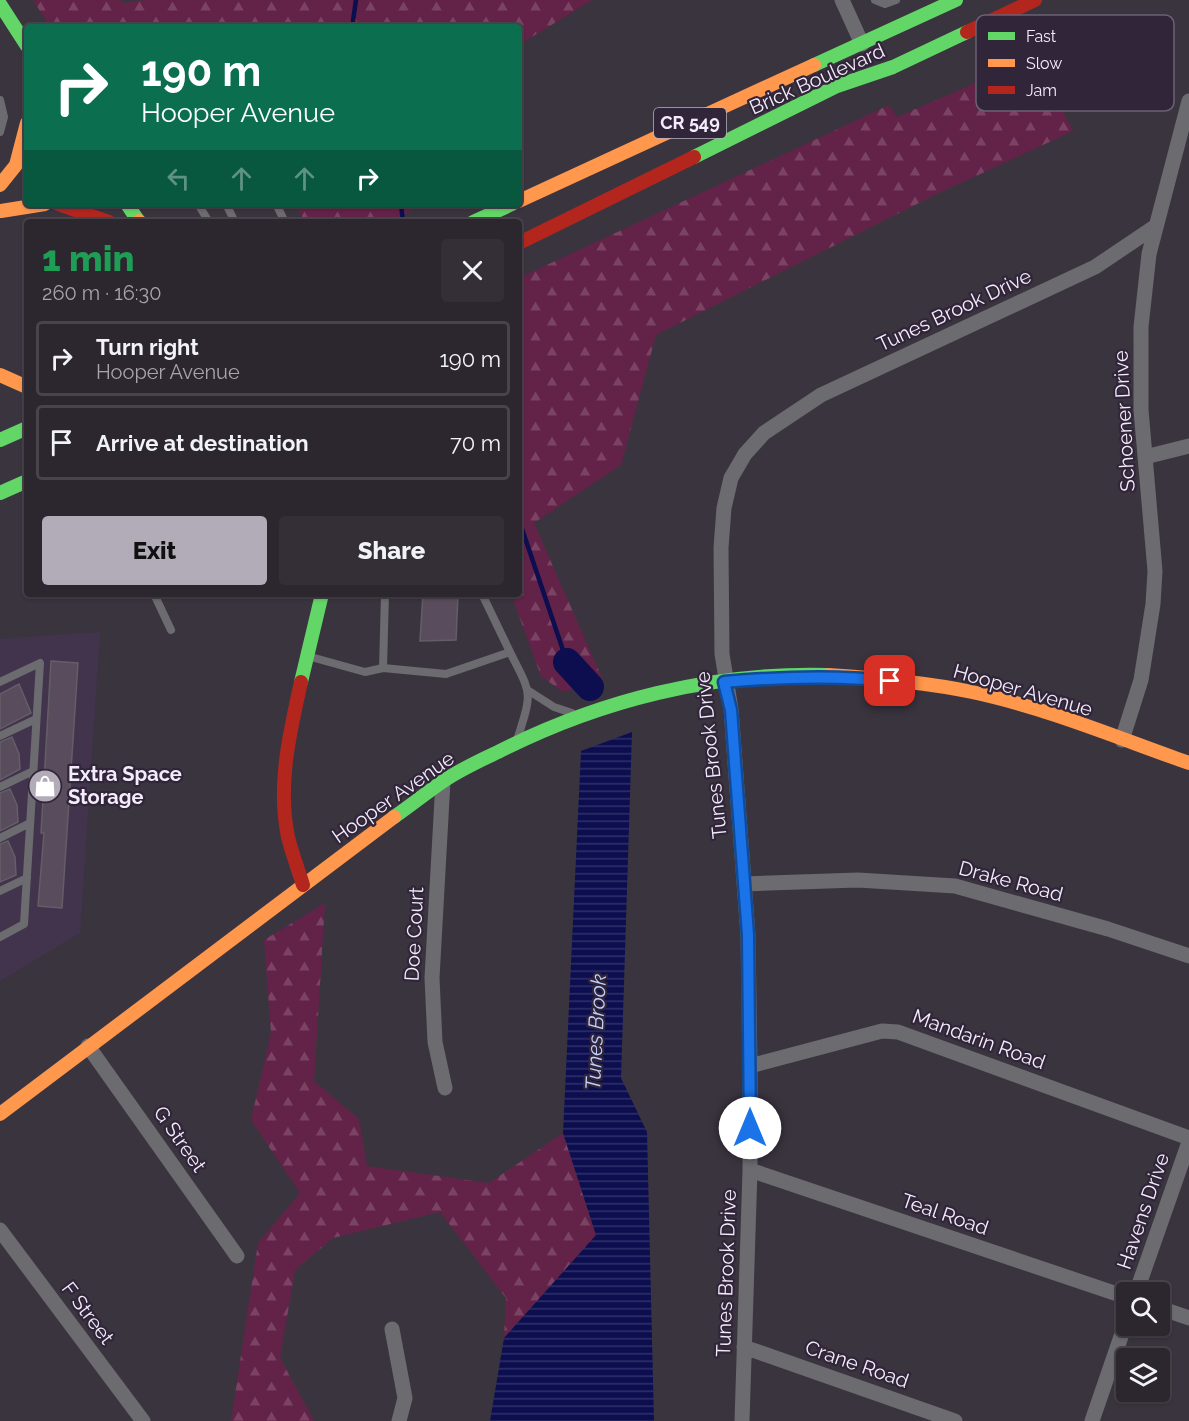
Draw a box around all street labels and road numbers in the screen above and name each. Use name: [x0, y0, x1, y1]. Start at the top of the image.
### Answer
street label: Brick Boulevard: [745, 38, 889, 120]
road number: CR 549: [654, 108, 726, 138]
street label: Tunes Brook Drive: [873, 264, 1035, 356]
street label: Schoener Drive: [1108, 350, 1140, 492]
street label: Hooper Avenue: [951, 659, 1096, 721]
street label: Tunes Brook Drive: [690, 670, 732, 840]
street label: Hooper Avenue: [327, 746, 459, 848]
street label: Drake Road: [956, 856, 1066, 906]
street label: Doe Court: [400, 886, 428, 982]
street label: Mandarin Road: [909, 1004, 1049, 1074]
street label: G Street: [149, 1101, 211, 1177]
street label: Havens Drive: [1112, 1149, 1174, 1272]
street label: Tunes Brook Drive: [711, 1188, 741, 1357]
street label: Teal Road: [898, 1188, 992, 1240]
street label: F Street: [57, 1277, 119, 1349]
street label: Crane Road: [802, 1335, 912, 1393]

